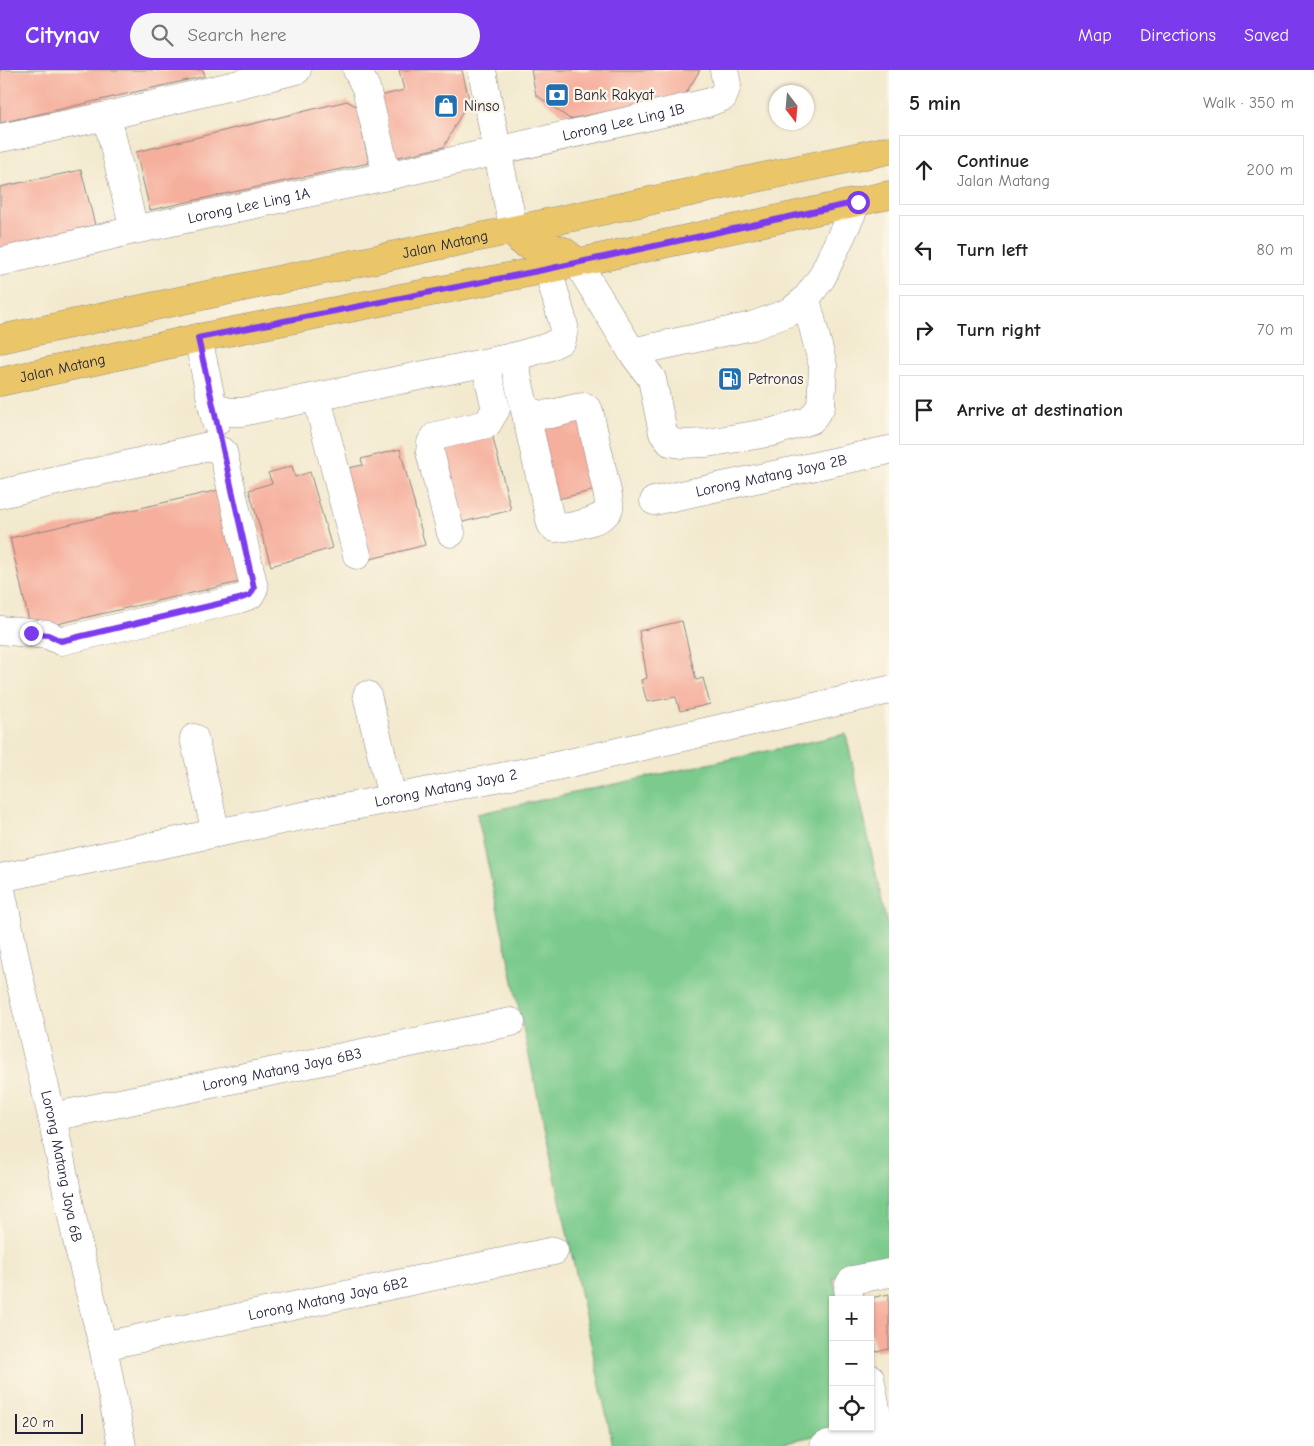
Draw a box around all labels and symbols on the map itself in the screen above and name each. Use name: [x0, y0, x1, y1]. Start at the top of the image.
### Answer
bank icon: Bank Rakyat: [544, 82, 570, 108]
north arrow: [769, 85, 814, 130]
place label: Bank Rakyat: [574, 86, 655, 104]
shop icon: Ninso: [433, 93, 459, 119]
place label: Ninso: [464, 97, 500, 115]
street label: Lorong Lee Ling 1B: [561, 99, 686, 145]
street label: Lorong Lee Ling 1A: [186, 184, 312, 227]
route start: [847, 191, 870, 214]
street label: Jalan Matang: [401, 227, 490, 262]
street label: Jalan Matang: [18, 350, 107, 386]
fuel station icon: Petronas: [717, 366, 743, 392]
place label: Petronas: [748, 370, 804, 388]
street label: Lorong Matang Jaya 2B: [694, 450, 849, 501]
route end: [20, 622, 43, 645]
street label: Lorong Matang Jaya 2: [373, 765, 519, 811]
street label: Lorong Matang Jaya 6B3: [201, 1044, 363, 1095]
street label: Lorong Matang Jaya 6B: [37, 1089, 86, 1244]
street label: Lorong Matang Jaya 6B2: [247, 1273, 409, 1324]
scale bar: [15, 1411, 82, 1434]

